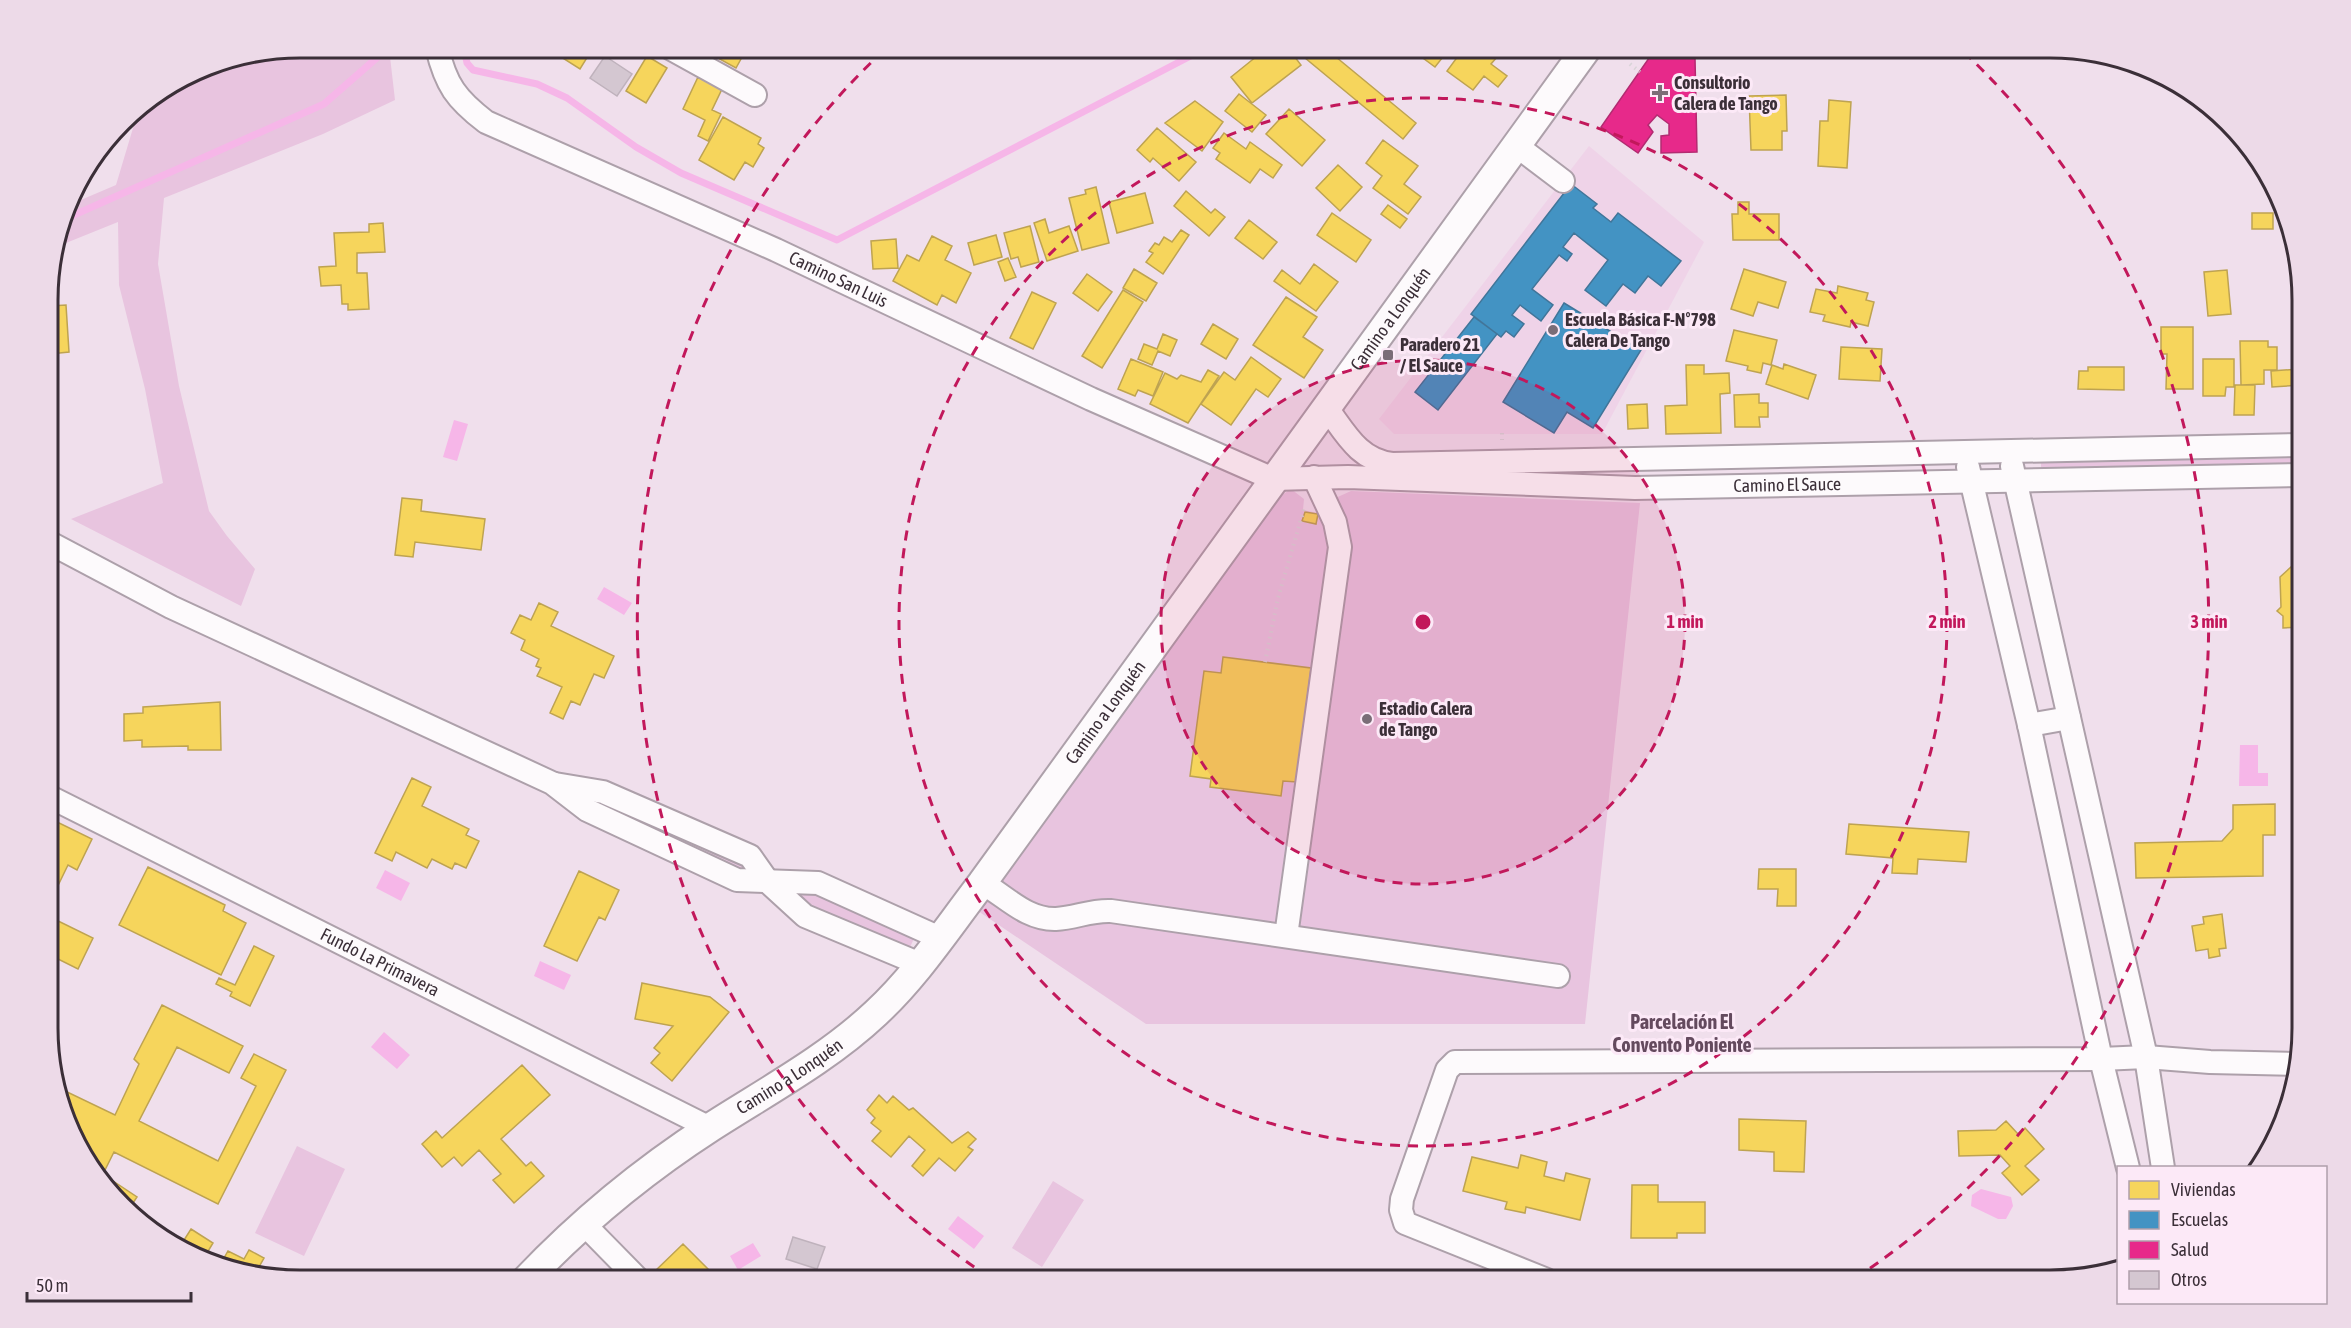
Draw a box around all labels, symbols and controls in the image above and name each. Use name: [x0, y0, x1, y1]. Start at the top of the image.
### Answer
place label: Consultorio Calera de Tango: [1674, 72, 1778, 114]
marker: Consultorio Calera de Tango: [1651, 84, 1669, 102]
street label: Camino San Luis: [786, 247, 891, 311]
street label: Camino a Lonquén: [1346, 263, 1435, 374]
place label: Escuela Básica F-N°798 Calera De Tango: [1565, 309, 1716, 351]
marker: Escuela Básica F-N°798 Calera De Tango: [1546, 323, 1560, 337]
place label: Paradero 21 / El Sauce: [1400, 334, 1480, 376]
marker: Paradero 21 / El Sauce: [1381, 348, 1395, 362]
street label: Camino El Sauce: [1733, 473, 1841, 496]
text: 1 min: [1667, 611, 1704, 632]
text: 2 min: [1929, 611, 1966, 632]
text: 3 min: [2191, 611, 2228, 632]
centre of rings: [1413, 612, 1433, 632]
street label: Camino a Lonquén: [1061, 656, 1150, 768]
place label: Estadio Calera de Tango: [1379, 698, 1473, 740]
marker: Estadio Calera de Tango: [1360, 712, 1374, 726]
street label: Fundo La Primavera: [317, 923, 443, 1001]
district label: Parcelación El Convento Poniente: [1612, 1010, 1752, 1056]
street label: Camino a Lonquén: [732, 1034, 847, 1118]
legend: [2117, 1166, 2327, 1304]
text: Viviendas: [2171, 1179, 2236, 1200]
text: Escuelas: [2171, 1209, 2228, 1230]
text: Salud: [2171, 1239, 2209, 1260]
scale bar: [27, 1265, 190, 1303]
text: Otros: [2171, 1269, 2207, 1290]
text: 50 m: [36, 1275, 68, 1296]

